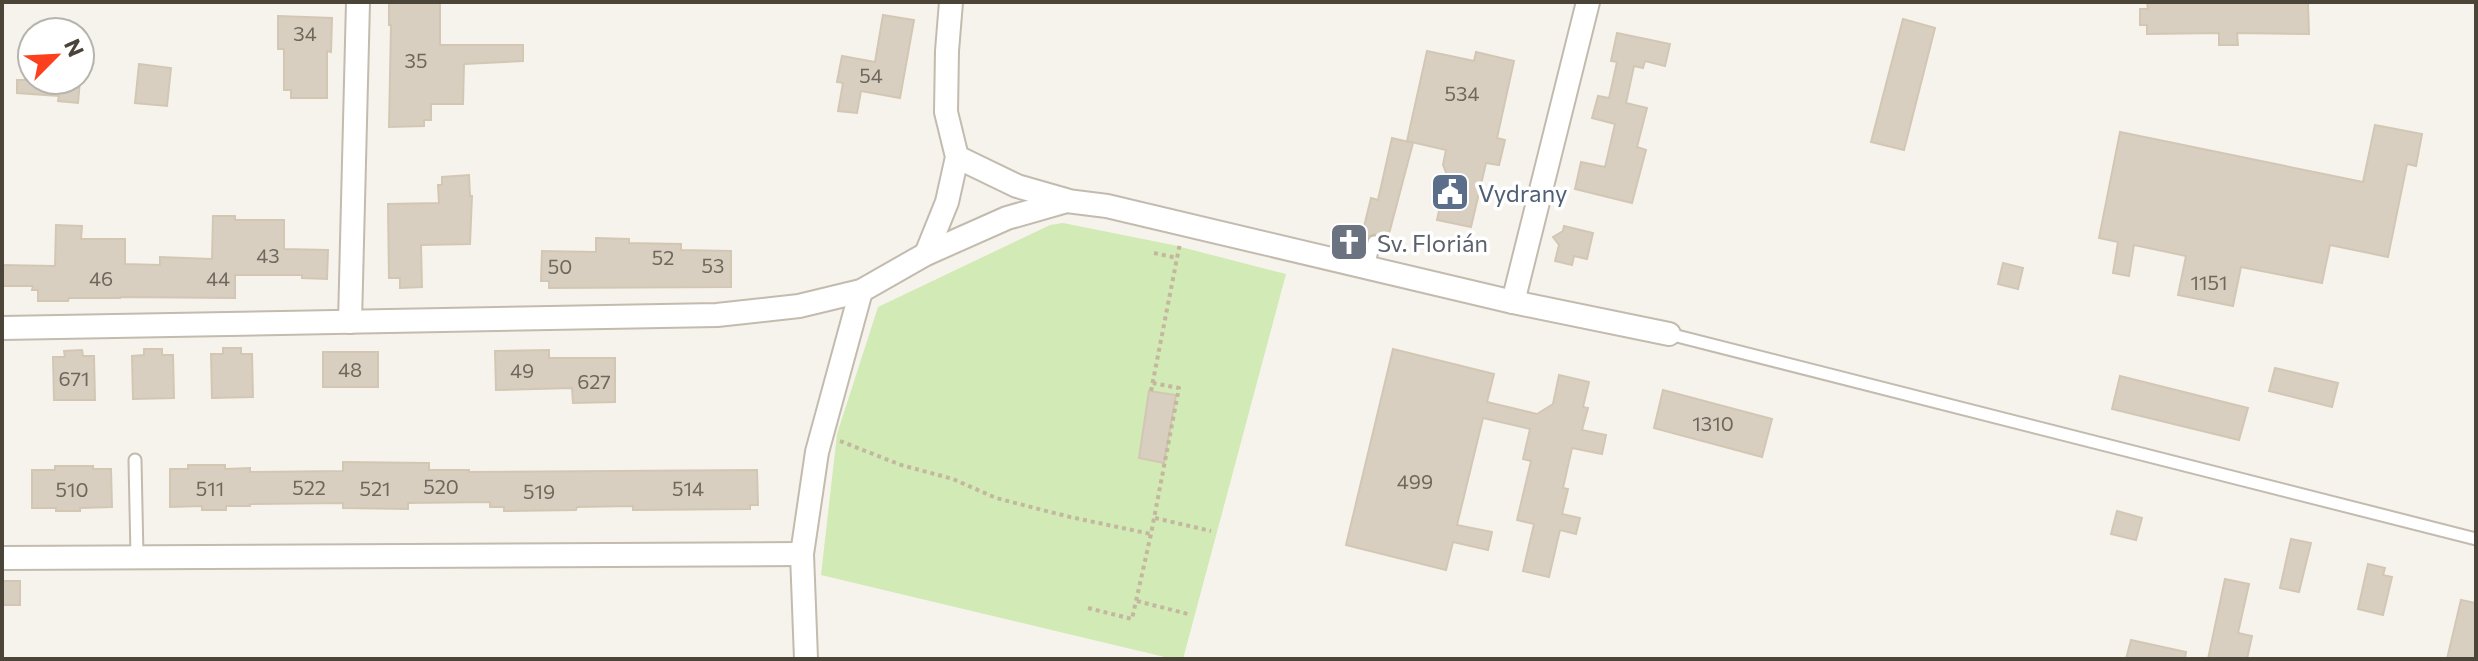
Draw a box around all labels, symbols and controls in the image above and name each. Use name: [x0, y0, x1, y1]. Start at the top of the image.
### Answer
north arrow: [16, 16, 96, 96]
house number: 34: [293, 21, 317, 45]
text: N: [59, 35, 90, 61]
house number: 35: [405, 48, 427, 72]
house number: 54: [859, 63, 883, 87]
house number: 534: [1445, 81, 1479, 105]
public building icon: Vydrany: [1429, 171, 1471, 213]
place label: Vydrany: [1478, 178, 1567, 207]
church icon: Sv. Florián: [1328, 221, 1370, 263]
place label: Sv. Florián: [1377, 228, 1488, 257]
house number: 43: [256, 243, 280, 267]
house number: 52: [652, 245, 674, 269]
house number: 53: [702, 253, 724, 277]
house number: 50: [548, 254, 572, 278]
house number: 46: [89, 266, 113, 290]
house number: 44: [206, 266, 230, 290]
house number: 1151: [2190, 270, 2228, 294]
house number: 48: [338, 357, 362, 381]
house number: 49: [510, 358, 534, 382]
house number: 671: [58, 366, 90, 390]
house number: 627: [577, 369, 611, 393]
house number: 1310: [1692, 411, 1734, 435]
house number: 499: [1397, 469, 1433, 493]
house number: 520: [423, 474, 459, 498]
house number: 522: [292, 475, 326, 499]
house number: 511: [196, 476, 224, 500]
house number: 521: [359, 476, 391, 500]
house number: 514: [672, 476, 704, 500]
house number: 510: [55, 477, 89, 501]
house number: 519: [523, 479, 555, 503]

